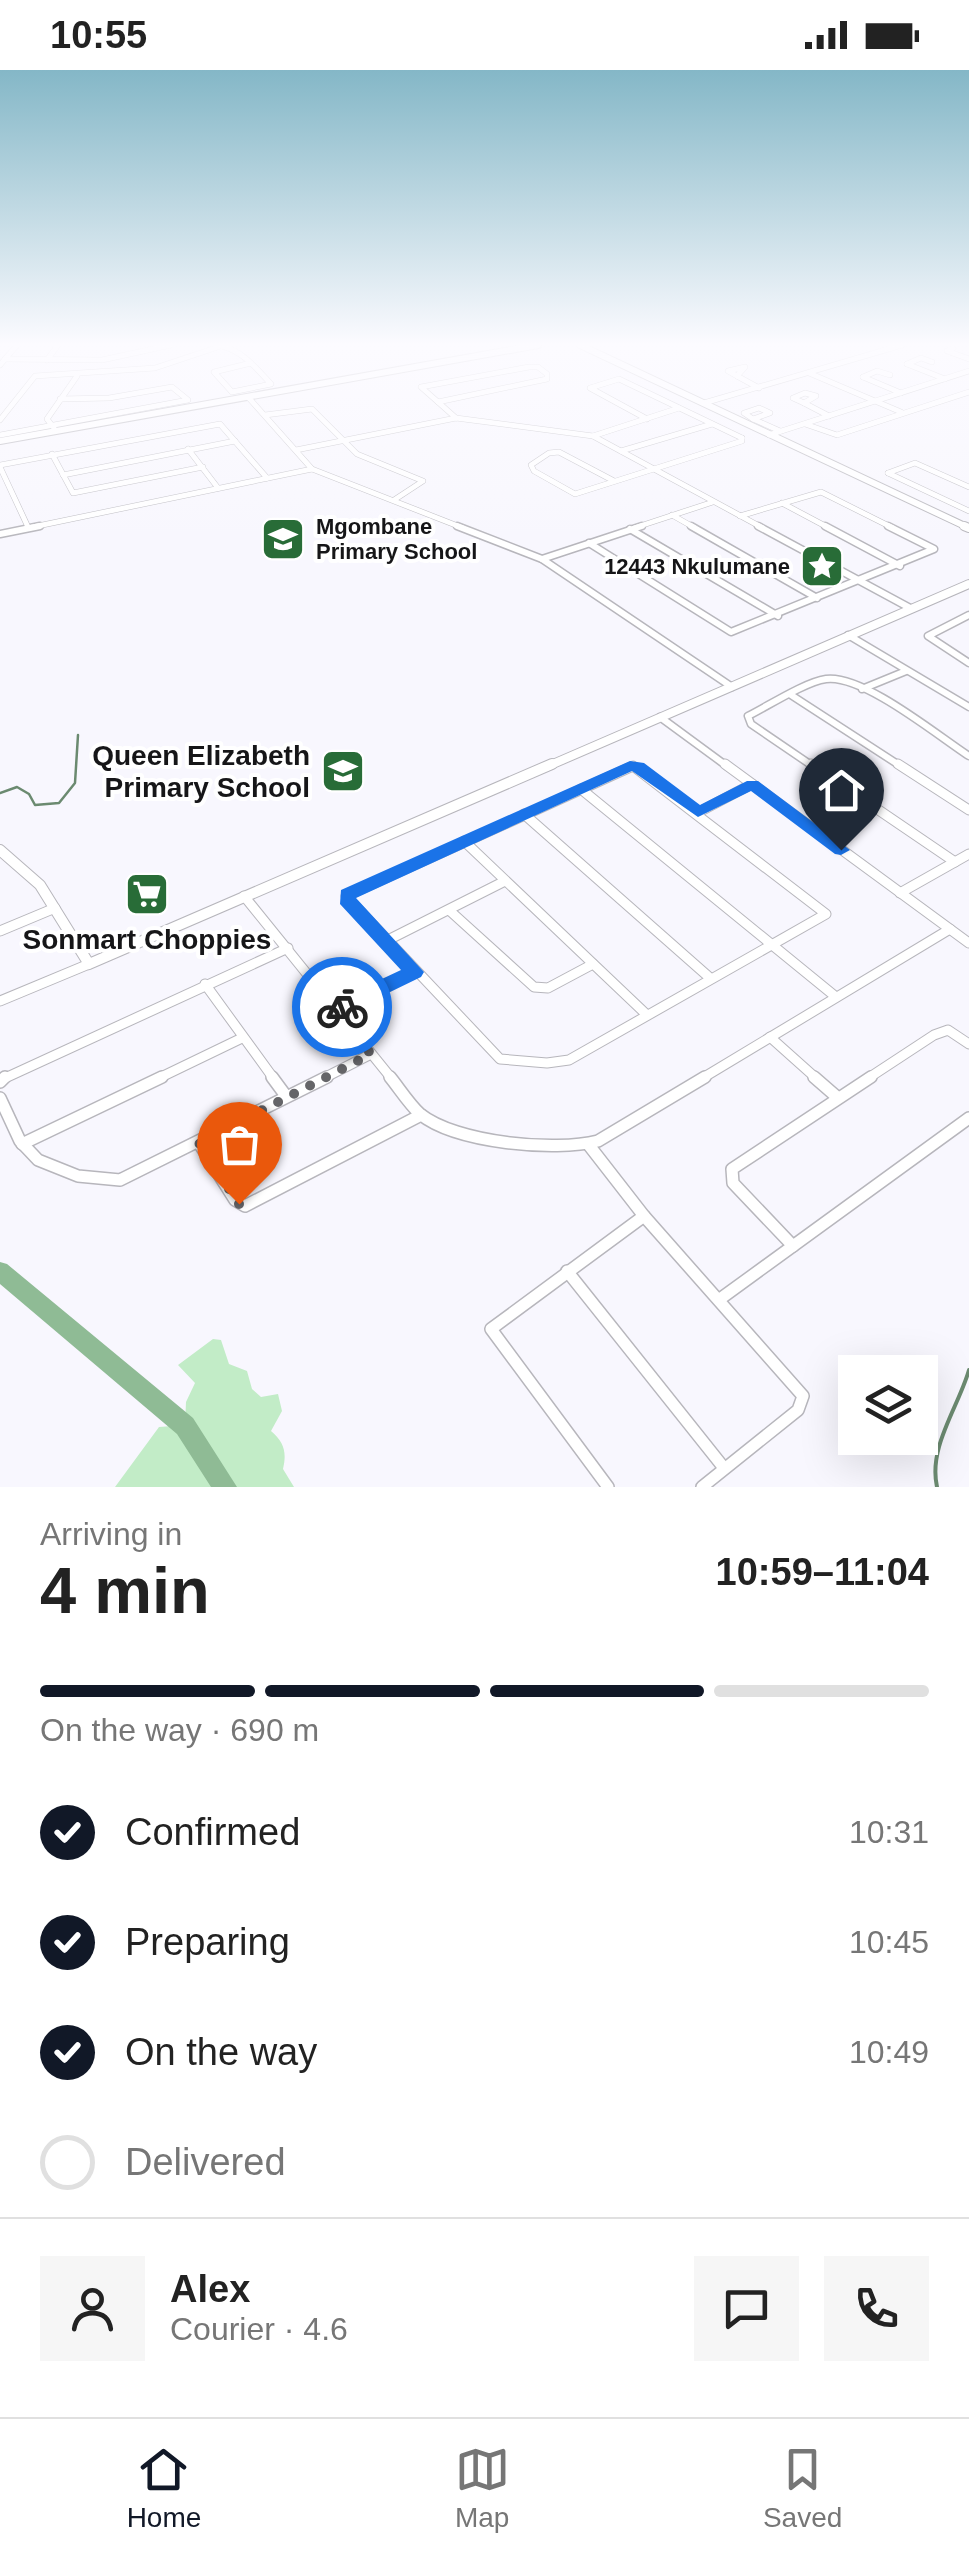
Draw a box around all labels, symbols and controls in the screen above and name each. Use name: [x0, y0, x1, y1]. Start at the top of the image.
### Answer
text: 10:55: [50, 14, 147, 56]
place label: Mgombane Primary School: [316, 514, 477, 564]
school or university icon: Mgombane Primary School: [260, 516, 306, 562]
place icon: 12443 Nkulumane: [799, 543, 845, 589]
place label: 12443 Nkulumane: [604, 554, 790, 579]
place label: Queen Elizabeth Primary School: [92, 740, 310, 803]
school or university icon: Queen Elizabeth Primary School: [320, 748, 366, 794]
pin: [799, 748, 884, 851]
icon: home: [814, 763, 869, 818]
supermarket icon: Sonmart Choppies: [124, 871, 170, 917]
place label: Sonmart Choppies: [23, 924, 271, 955]
courier: [292, 957, 392, 1057]
icon: bike: [315, 980, 370, 1035]
pin: [197, 1102, 282, 1205]
icon: bag: [212, 1117, 267, 1172]
map controls: [838, 1355, 938, 1455]
button: layers: [838, 1355, 938, 1455]
text: Arriving in: [40, 1516, 182, 1552]
text: 10:59–11:04: [716, 1551, 929, 1593]
text: 4 min: [40, 1554, 210, 1627]
text: On the way · 690 m: [40, 1712, 319, 1748]
icon: check: [40, 1805, 95, 1860]
text: Confirmed: [125, 1811, 300, 1853]
text: 10:31: [849, 1814, 929, 1850]
icon: check: [40, 1915, 95, 1970]
text: Preparing: [125, 1921, 290, 1963]
text: 10:45: [849, 1924, 929, 1960]
icon: check: [40, 2025, 95, 2080]
text: On the way: [125, 2031, 317, 2073]
text: 10:49: [849, 2034, 929, 2070]
text: Delivered: [125, 2141, 286, 2183]
button: person: [40, 2256, 145, 2361]
button: chat: [694, 2256, 799, 2361]
button: phone: [824, 2256, 929, 2361]
text: Alex: [170, 2268, 250, 2310]
text: Courier · 4.6: [170, 2311, 348, 2347]
tab: Home: [127, 2442, 201, 2534]
tab: Map: [455, 2442, 510, 2534]
tab: Saved: [763, 2442, 842, 2534]

